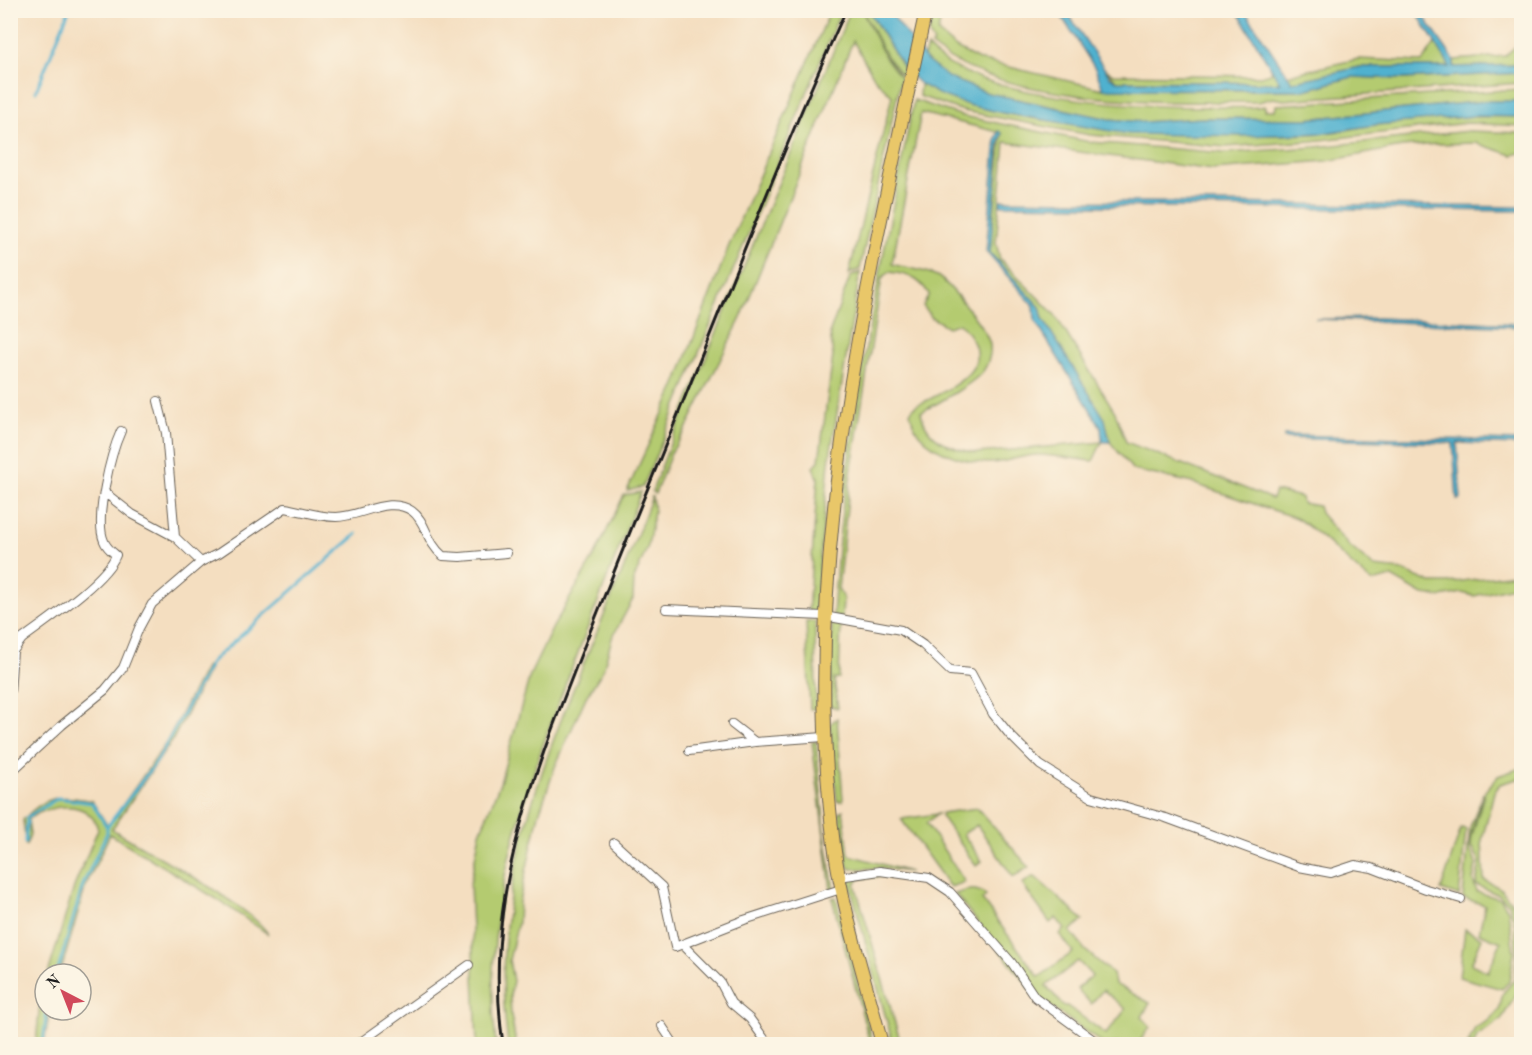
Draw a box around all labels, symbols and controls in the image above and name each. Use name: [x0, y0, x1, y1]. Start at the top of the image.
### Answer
north arrow: [33, 962, 93, 1022]
text: N: [44, 972, 65, 992]

